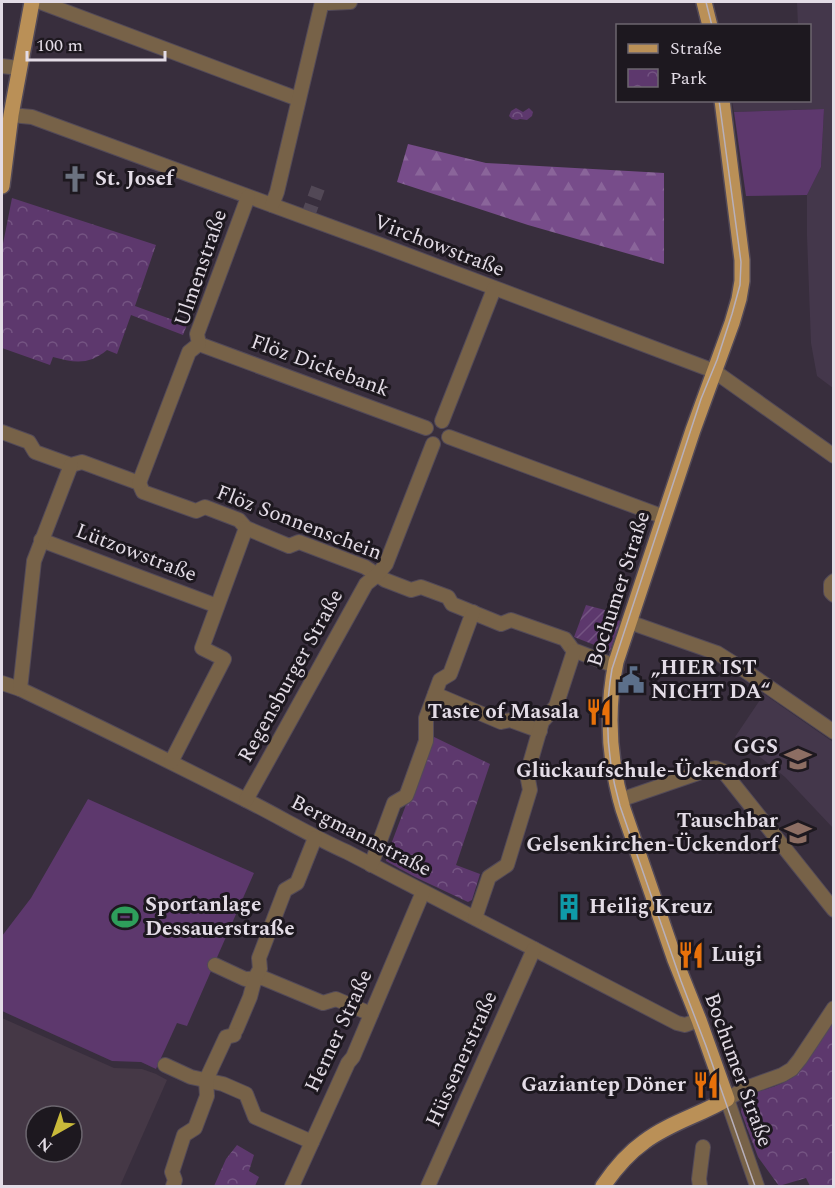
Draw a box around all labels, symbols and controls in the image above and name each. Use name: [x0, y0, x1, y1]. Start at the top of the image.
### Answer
scale bar: [27, 24, 165, 62]
legend: [616, 24, 811, 102]
text: 100 m: [36, 32, 83, 59]
text: Straße: [670, 35, 722, 62]
text: Park: [670, 65, 707, 92]
place label: St. Josef: [95, 163, 175, 195]
church icon: St. Josef: [60, 164, 90, 194]
street label: Ulmenstraße: [166, 205, 236, 331]
street label: Virchowstraße: [369, 206, 509, 286]
street label: Flöz Dickebank: [246, 326, 394, 406]
street label: Flöz Sonnenschein: [211, 477, 387, 569]
street label: Bochumer Straße: [579, 507, 659, 671]
street label: Lützowstraße: [71, 515, 201, 591]
street label: Regensburger Straße: [230, 583, 352, 769]
place label: „HIER IST NICHT DA“: [651, 652, 770, 708]
public building icon: „HIER IST NICHT DA“: [616, 665, 646, 695]
place label: Taste of Masala: [428, 696, 579, 728]
restaurant icon: Taste of Masala: [584, 697, 614, 727]
place label: GGS Glückaufschule-Ückendorf: [516, 731, 779, 787]
school or university icon: GGS Glückaufschule-Ückendorf: [783, 744, 813, 774]
street label: Bergmannstraße: [285, 787, 437, 885]
place label: Tauschbar Gelsenkirchen-Ückendorf: [526, 805, 779, 861]
school or university icon: Tauschbar Gelsenkirchen-Ückendorf: [783, 818, 813, 848]
place label: Sportanlage Dessauerstraße: [145, 889, 295, 945]
place label: Heilig Kreuz: [589, 891, 713, 923]
building icon: Heilig Kreuz: [554, 892, 584, 922]
sports icon: Sportanlage Dessauerstraße: [110, 902, 140, 932]
place label: Luigi: [711, 939, 762, 971]
restaurant icon: Luigi: [676, 940, 706, 970]
street label: Herner Straße: [297, 964, 381, 1098]
street label: Hüssenerstraße: [418, 986, 506, 1132]
street label: Bochumer Straße: [695, 988, 781, 1152]
place label: Gaziantep Döner: [521, 1069, 686, 1101]
restaurant icon: Gaziantep Döner: [691, 1070, 721, 1100]
north arrow: [24, 1104, 84, 1164]
text: N: [32, 1131, 58, 1158]

